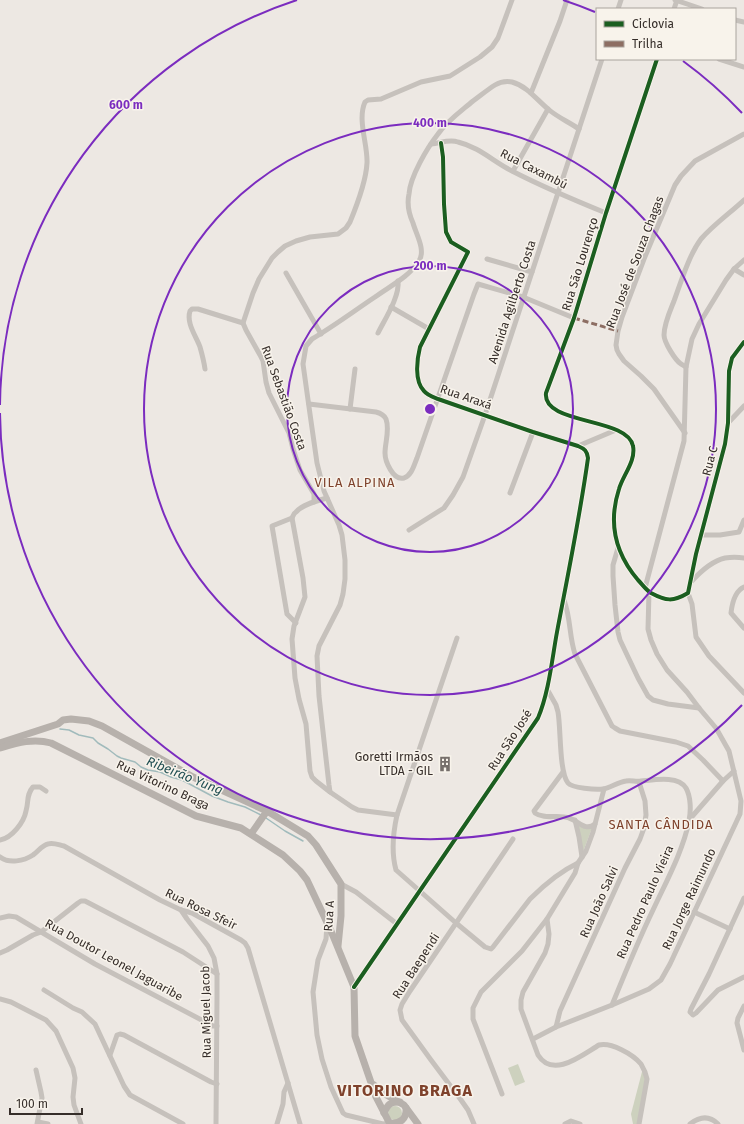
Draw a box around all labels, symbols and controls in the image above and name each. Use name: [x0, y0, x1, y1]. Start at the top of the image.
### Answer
legend: [596, 8, 736, 60]
text: Ciclovia: [632, 17, 674, 31]
text: Trilha: [632, 37, 663, 51]
text: 600 m: [109, 98, 143, 112]
text: 400 m: [413, 116, 447, 130]
street label: Rua Caxambú: [498, 146, 570, 192]
street label: Rua José de Souza Chagas: [603, 194, 667, 330]
street label: Rua São Lourenço: [559, 215, 601, 313]
street label: Avenida Agilberto Costa: [485, 238, 539, 366]
text: 200 m: [413, 259, 447, 273]
street label: Rua Sebastião Costa: [259, 344, 309, 452]
street label: Rua Araxá: [438, 382, 494, 412]
centre of rings: [423, 402, 437, 416]
street label: Rua C: [699, 444, 721, 478]
district label: VILA ALPINA: [314, 475, 396, 490]
street label: Rua São José: [485, 707, 535, 773]
place label: Goretti Irmãos LTDA - GIL: [355, 750, 433, 778]
water label: Ribeirão Yung: [144, 753, 225, 798]
building icon: Goretti Irmãos LTDA - GIL: [436, 755, 454, 773]
street label: Rua Vitorino Braga: [114, 757, 212, 813]
district label: SANTA CÂNDIDA: [609, 817, 713, 832]
street label: Rua Pedro Paulo Vieira: [614, 843, 676, 961]
street label: Rua Jorge Raimundo: [659, 846, 719, 952]
street label: Rua João Salvi: [577, 864, 621, 940]
street label: Rua Rosa Sfeir: [163, 886, 240, 933]
street label: Rua A: [321, 900, 337, 932]
street label: Rua Doutor Leonel Jaguaribe: [43, 916, 185, 1004]
street label: Rua Baependi: [390, 930, 442, 1002]
street label: Rua Miguel Jacob: [198, 965, 214, 1059]
district label: VITORINO BRAGA: [336, 1081, 473, 1100]
scale bar: [10, 1090, 82, 1116]
text: 100 m: [16, 1097, 48, 1111]

